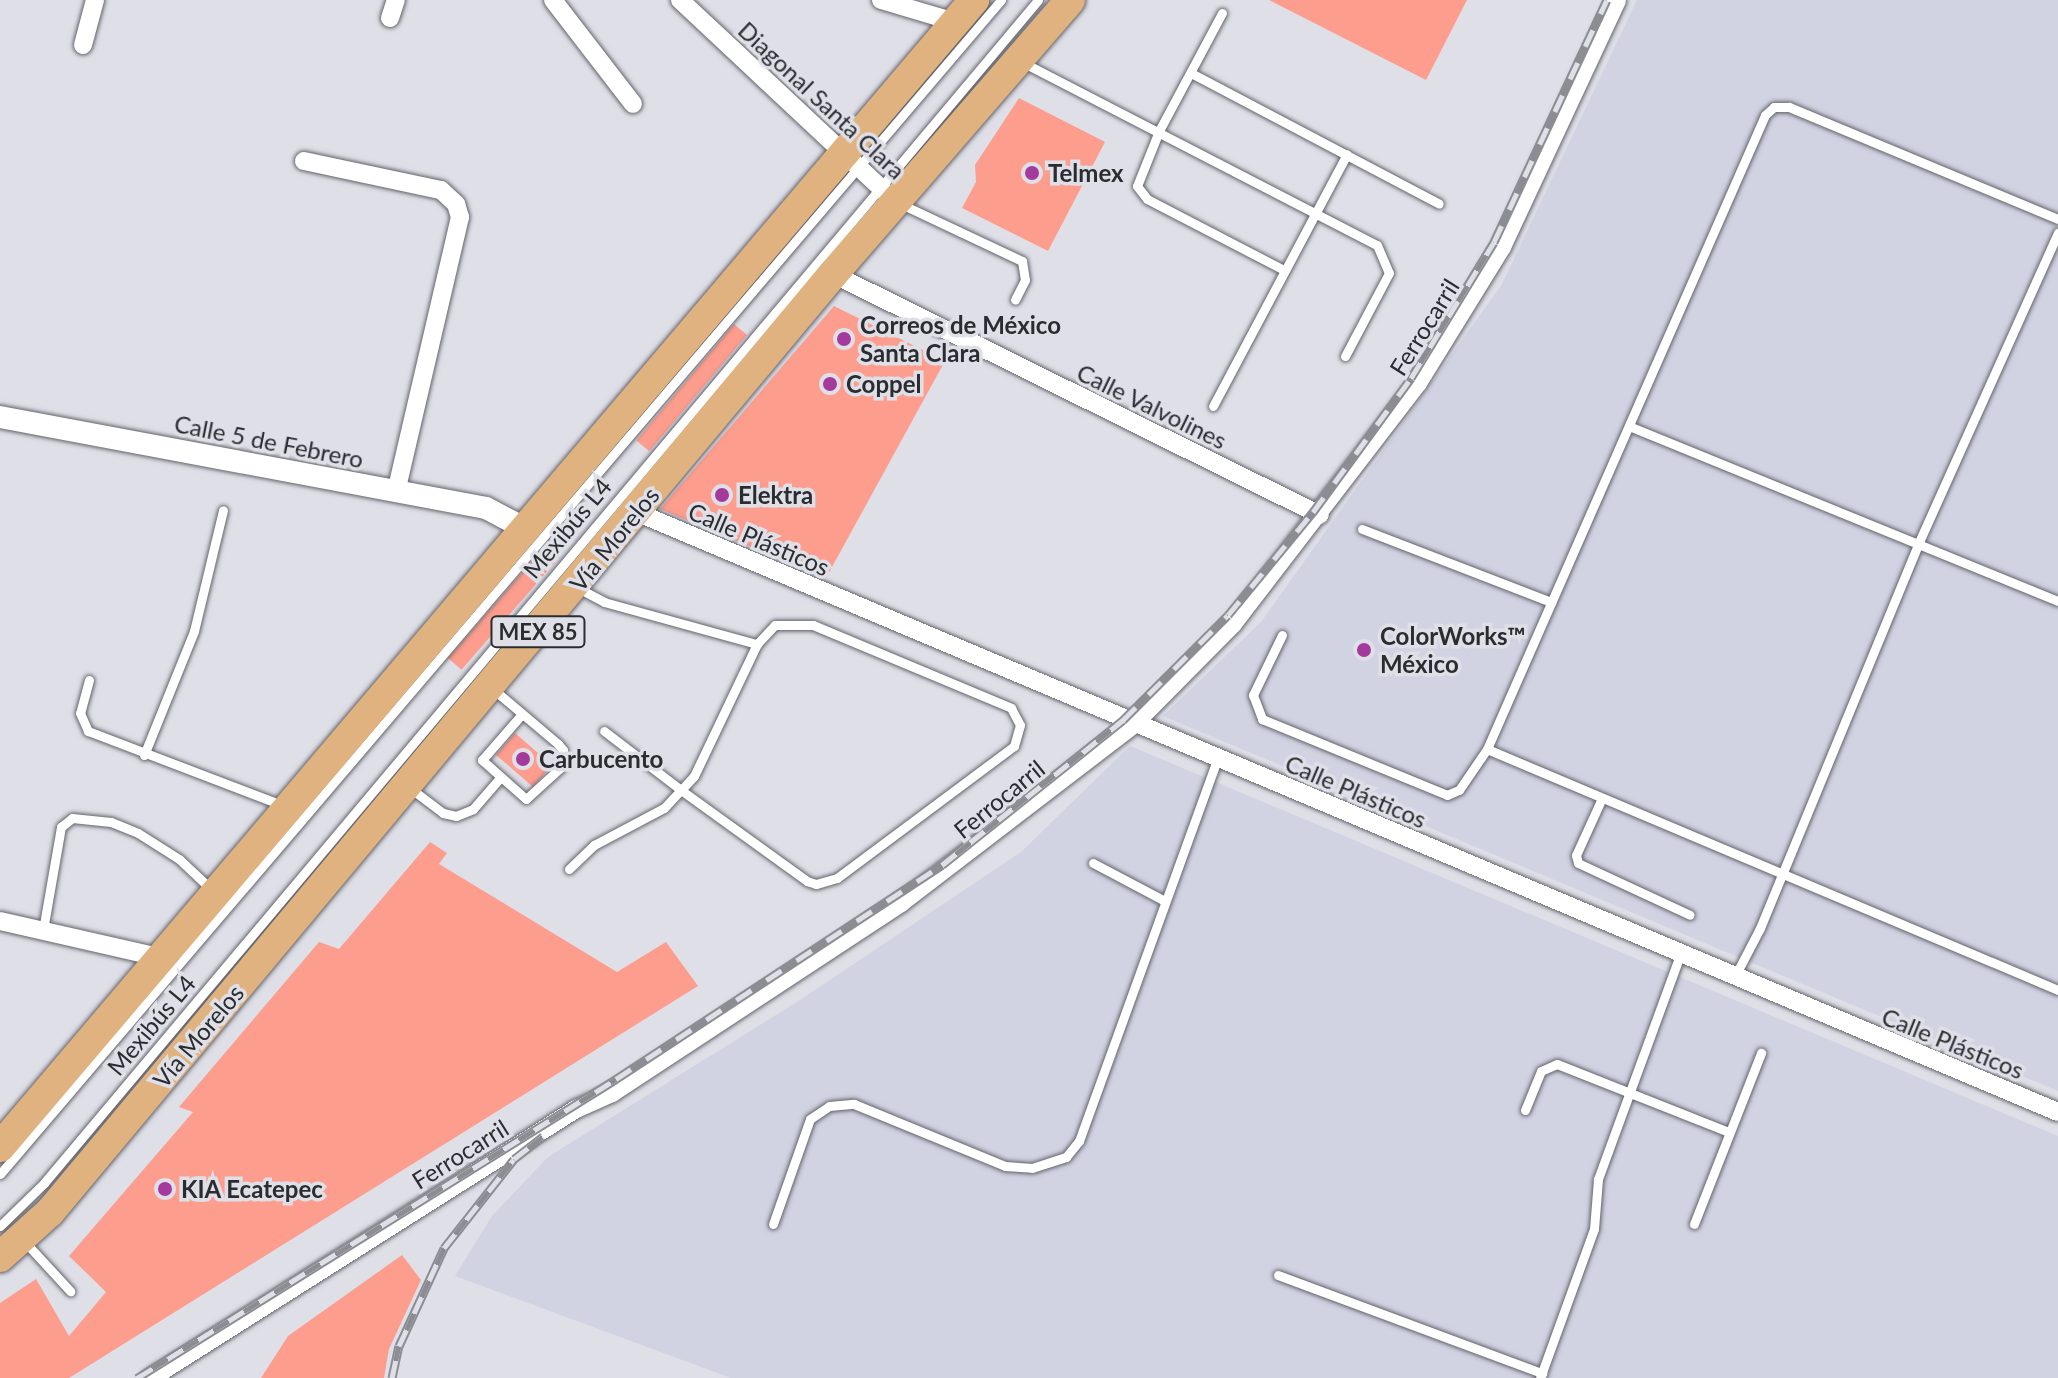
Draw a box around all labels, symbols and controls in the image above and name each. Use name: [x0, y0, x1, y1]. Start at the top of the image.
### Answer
street label: Diagonal Santa Clara: [733, 15, 911, 185]
place label: Telmex: [1048, 159, 1124, 187]
marker: Telmex: [1023, 164, 1041, 182]
street label: Ferrocarril: [1383, 274, 1465, 380]
place label: Correos de México Santa Clara: [860, 311, 1061, 367]
marker: Correos de México Santa Clara: [835, 330, 853, 348]
street label: Calle Valvolines: [1072, 357, 1232, 455]
place label: Coppel: [846, 370, 921, 398]
marker: Coppel: [821, 375, 839, 393]
street label: Calle 5 de Febrero: [172, 409, 366, 473]
street label: Mexibús L4: [517, 472, 617, 584]
street label: Vía Morelos: [563, 481, 665, 597]
place label: Elektra: [738, 481, 813, 509]
marker: Elektra: [713, 486, 731, 504]
street label: Calle Plásticos: [684, 496, 834, 582]
road number: MEX 85: [490, 614, 586, 650]
place label: ColorWorks™ México: [1380, 622, 1525, 678]
marker: ColorWorks™ México: [1355, 641, 1373, 659]
place label: Carbucento: [539, 745, 663, 773]
street label: Calle Plásticos: [1281, 748, 1431, 834]
marker: Carbucento: [514, 750, 532, 768]
street label: Ferrocarril: [948, 754, 1050, 844]
street label: Mexibús L4: [101, 969, 201, 1081]
street label: Vía Morelos: [147, 979, 249, 1093]
street label: Calle Plásticos: [1878, 1001, 2028, 1085]
street label: Ferrocarril: [407, 1113, 513, 1195]
place label: KIA Ecatepec: [181, 1175, 324, 1203]
marker: KIA Ecatepec: [156, 1180, 174, 1198]

